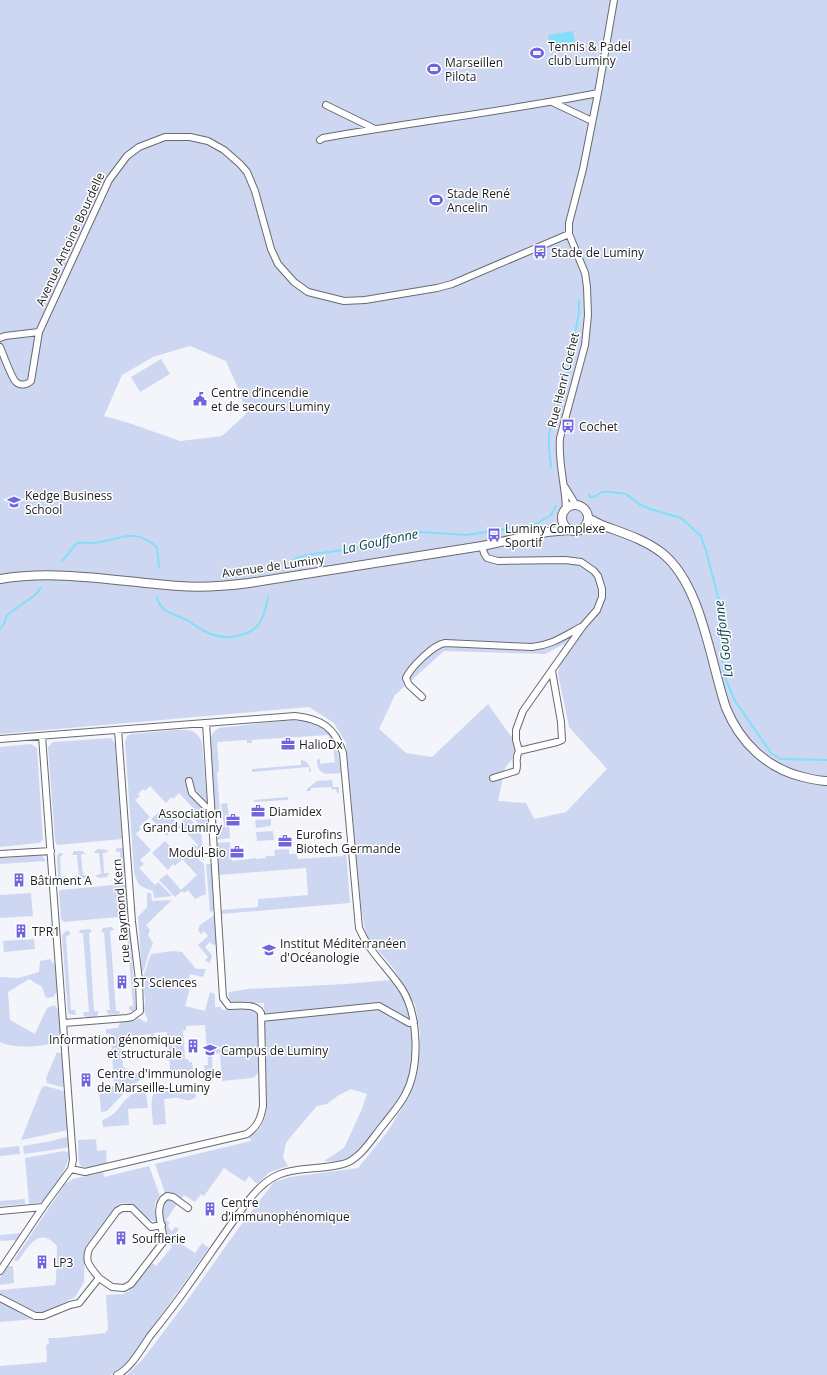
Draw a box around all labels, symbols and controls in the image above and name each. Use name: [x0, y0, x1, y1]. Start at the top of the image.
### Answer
place label: Tennis & Padel club Luminy: [548, 38, 631, 69]
sports icon: Tennis & Padel club Luminy: [529, 45, 545, 61]
place label: Marseillen Pilota: [445, 54, 503, 85]
sports icon: Marseillen Pilota: [426, 61, 442, 77]
street label: Avenue Antoine Bourdelle: [32, 169, 109, 309]
place label: Stade René Ancelin: [447, 185, 510, 216]
sports icon: Stade René Ancelin: [428, 192, 444, 208]
bus stop icon: Stade de Luminy: [532, 244, 548, 260]
place label: Stade de Luminy: [551, 244, 645, 261]
street label: Rue Henri Cochet: [543, 331, 583, 429]
place label: Centre d’incendie et de secours Luminy: [211, 384, 331, 415]
public building icon: Centre d’incendie et de secours Luminy: [192, 391, 208, 407]
bus stop icon: Cochet: [560, 418, 576, 434]
place label: Cochet: [579, 418, 618, 435]
place label: Kedge Business School: [25, 487, 112, 518]
school or university icon: Kedge Business School: [6, 494, 22, 510]
place label: Luminy Complexe Sportif: [505, 520, 606, 551]
water label: La Gouffonne: [340, 524, 420, 558]
bus stop icon: Luminy Complexe Sportif: [486, 527, 502, 543]
street label: Avenue de Luminy: [221, 550, 326, 582]
water label: La Gouffonne: [709, 599, 737, 679]
office icon: HalioDx: [280, 736, 296, 752]
place label: HalioDx: [299, 736, 344, 753]
office icon: Diamidex: [250, 803, 266, 819]
place label: Diamidex: [269, 803, 323, 820]
place label: Association Grand Luminy: [143, 805, 223, 836]
office icon: Association Grand Luminy: [225, 812, 241, 828]
place label: Eurofins Biotech Germande: [296, 826, 401, 857]
office icon: Eurofins Biotech Germande: [277, 833, 293, 849]
place label: Modul-Bio: [168, 844, 226, 861]
office icon: Modul-Bio: [229, 844, 245, 860]
street label: rue Raymond Kern: [108, 858, 134, 964]
building icon: Bâtiment A: [11, 872, 27, 888]
place label: Bâtiment A: [30, 872, 92, 889]
building icon: TPR1: [13, 923, 29, 939]
place label: TPR1: [32, 923, 60, 940]
place label: Institut Méditerranéen d'Océanologie: [280, 935, 406, 966]
school or university icon: Institut Méditerranéen d'Océanologie: [261, 942, 277, 958]
building icon: ST Sciences: [114, 974, 130, 990]
place label: ST Sciences: [133, 974, 197, 991]
place label: Information génomique et structurale: [49, 1031, 182, 1062]
building icon: Information génomique et structurale: [185, 1038, 201, 1054]
school or university icon: Campus de Luminy: [202, 1042, 218, 1058]
place label: Campus de Luminy: [221, 1042, 329, 1059]
place label: Centre d'immunologie de Marseille-Luminy: [97, 1065, 222, 1096]
building icon: Centre d'immunologie de Marseille-Luminy: [78, 1072, 94, 1088]
place label: Centre d'immunophénomique: [221, 1194, 350, 1225]
building icon: Centre d'immunophénomique: [202, 1201, 218, 1217]
building icon: Soufflerie: [113, 1230, 129, 1246]
place label: Soufflerie: [132, 1230, 186, 1247]
building icon: LP3: [34, 1254, 50, 1270]
place label: LP3: [53, 1254, 73, 1271]

